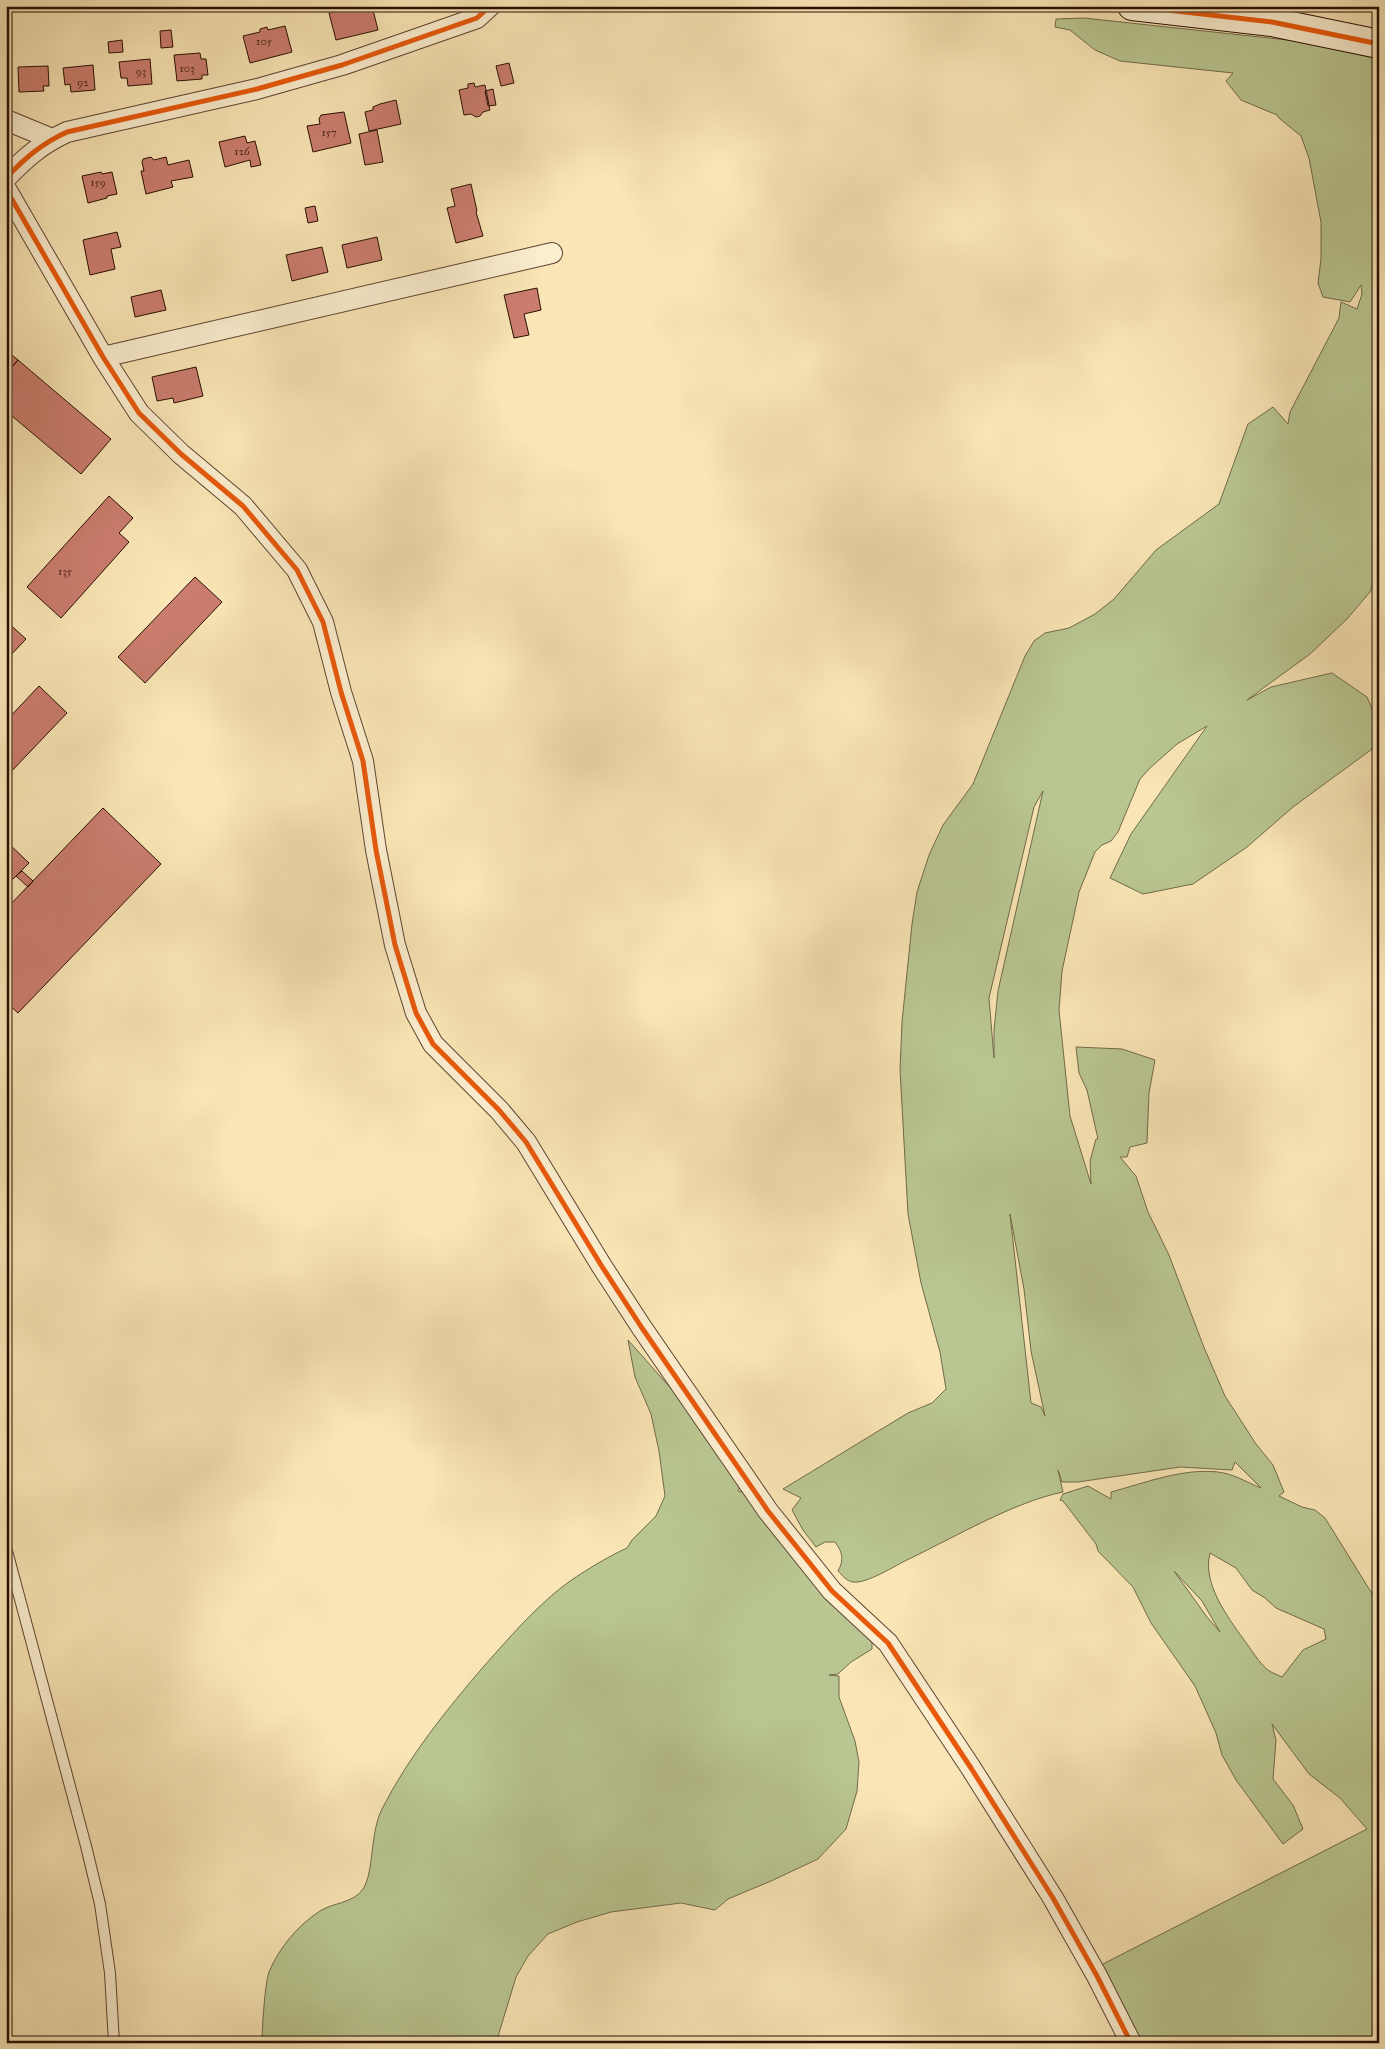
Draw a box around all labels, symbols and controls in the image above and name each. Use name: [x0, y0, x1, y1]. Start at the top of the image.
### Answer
house number: 105: [256, 35, 272, 48]
house number: 103: [179, 62, 195, 75]
house number: 93: [136, 65, 146, 78]
house number: 92: [77, 76, 89, 89]
house number: 157: [321, 126, 337, 139]
house number: 126: [234, 145, 250, 158]
house number: 159: [90, 176, 106, 189]
house number: 135: [58, 565, 72, 578]

